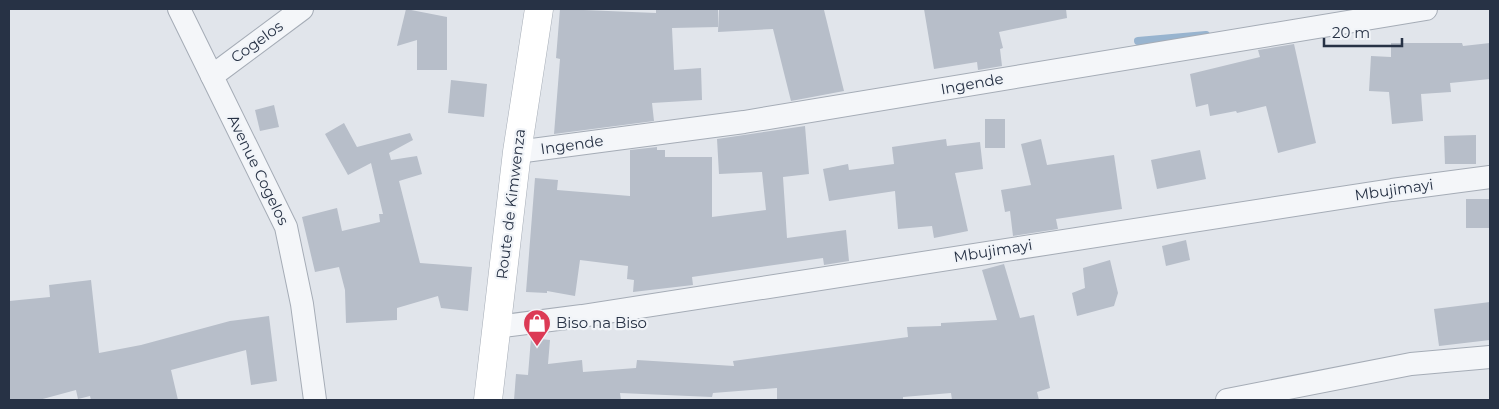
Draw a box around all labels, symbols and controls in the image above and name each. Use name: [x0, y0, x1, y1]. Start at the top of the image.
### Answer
scale bar: [1324, 15, 1402, 47]
street label: Cogelos: [227, 16, 286, 67]
text: 20 m: [1332, 23, 1370, 42]
street label: Ingende: [939, 69, 1005, 98]
street label: Avenue Cogelos: [224, 112, 293, 228]
street label: Route de Kimwenza: [492, 128, 529, 280]
street label: Ingende: [539, 131, 605, 158]
street label: Mbujimayi: [1353, 175, 1435, 204]
street label: Mbujimayi: [952, 235, 1034, 266]
shop icon: Biso na Biso: [522, 308, 552, 347]
place label: Biso na Biso: [556, 313, 647, 332]

